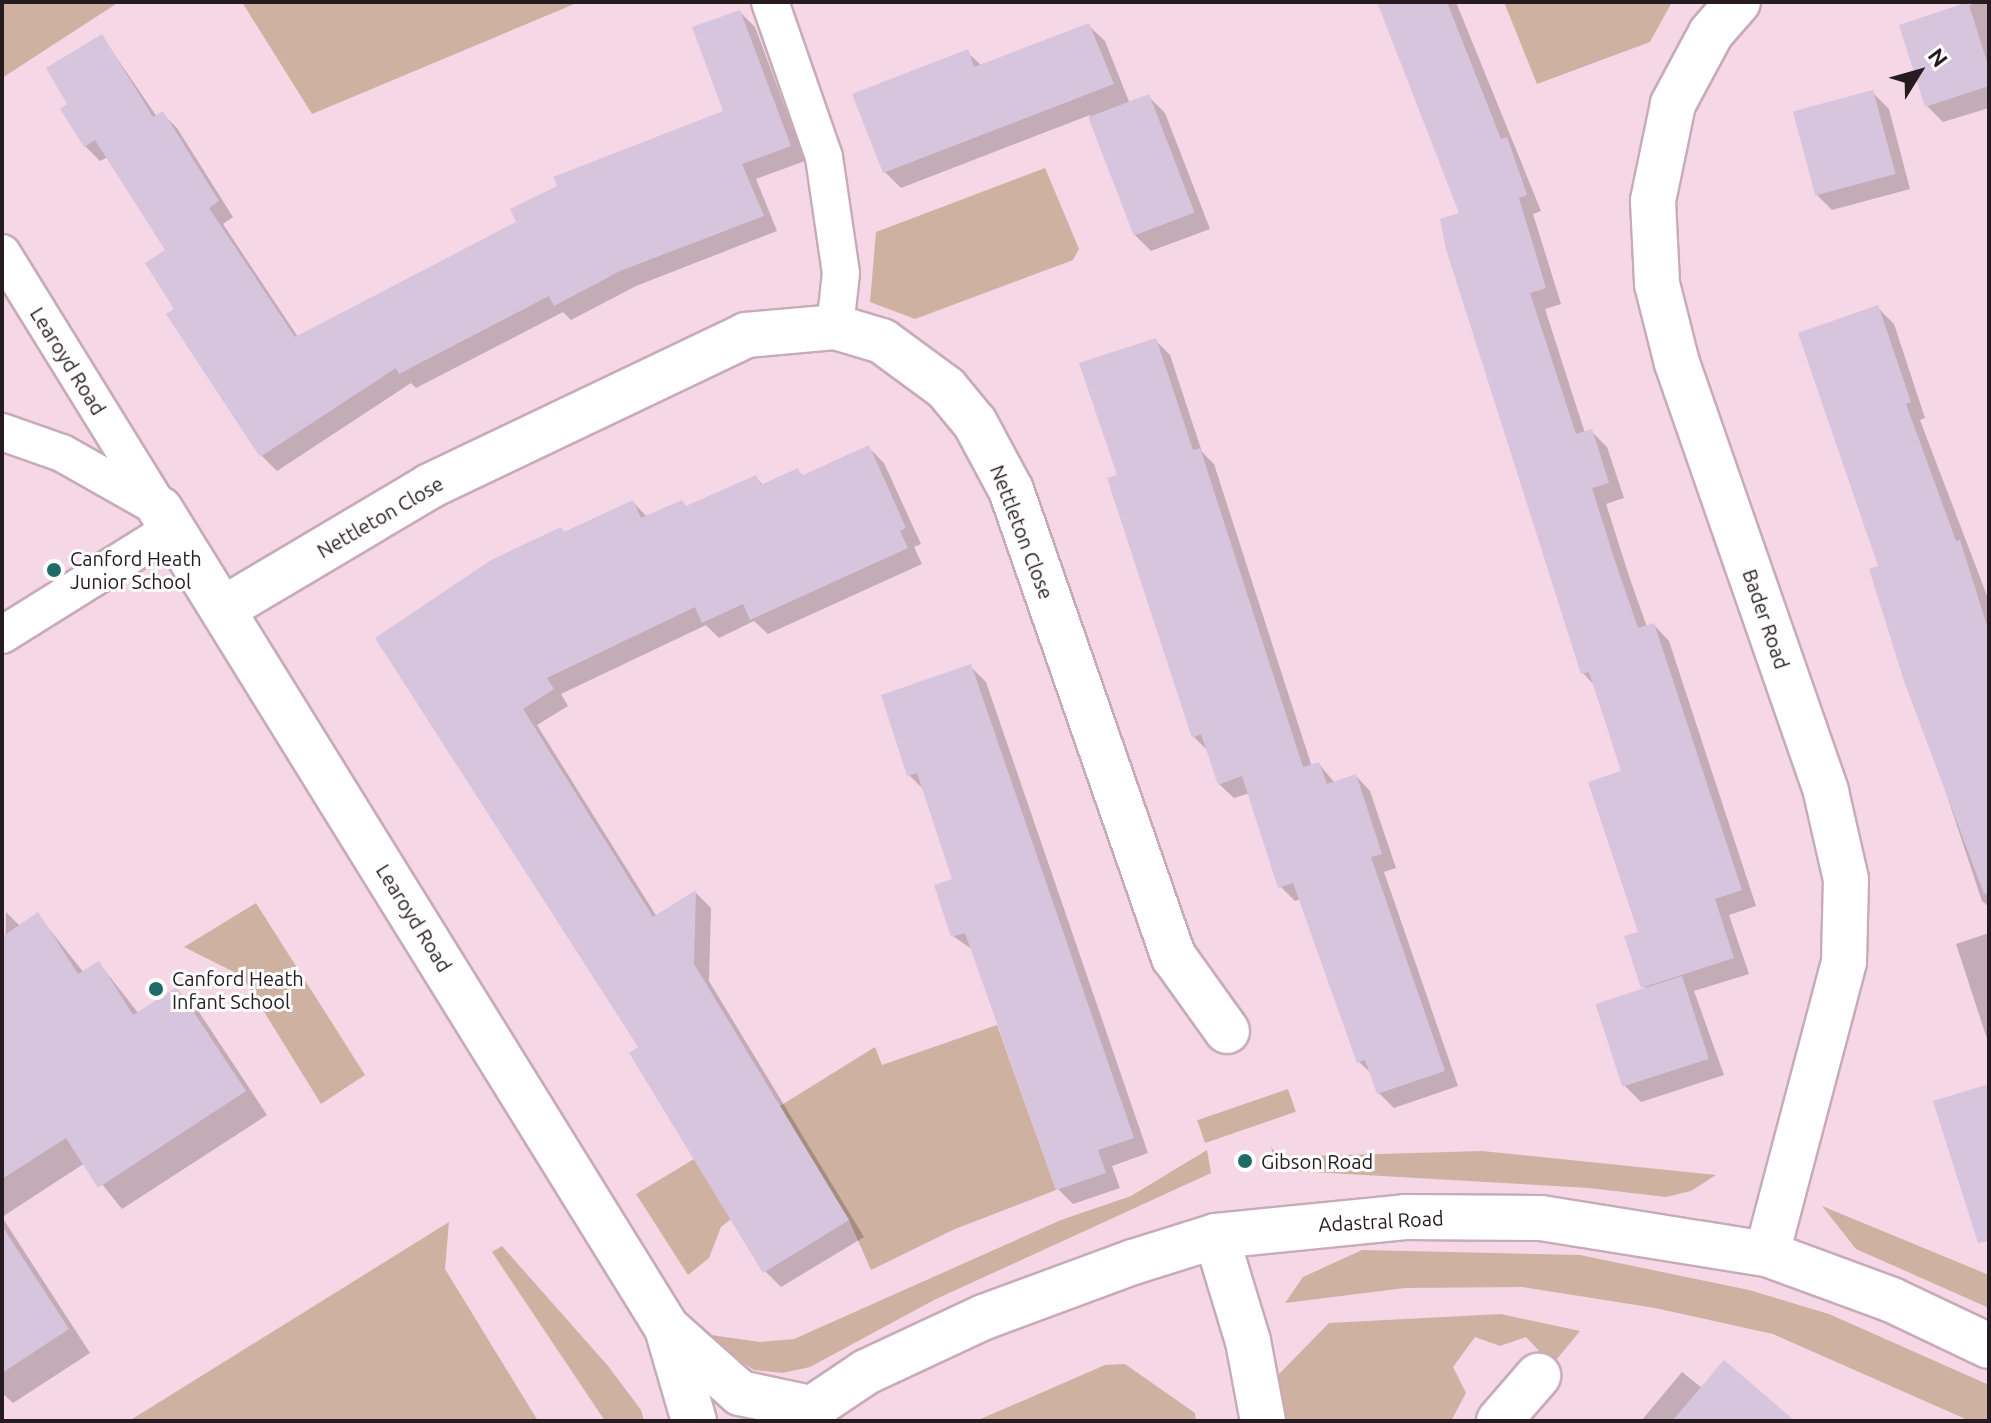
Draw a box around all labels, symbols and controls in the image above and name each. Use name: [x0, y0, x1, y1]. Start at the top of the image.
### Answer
north arrow: [1879, 32, 1959, 112]
text: N: [1924, 43, 1953, 71]
street label: Learoyd Road: [25, 303, 111, 419]
street label: Nettleton Close: [985, 462, 1059, 602]
street label: Nettleton Close: [313, 471, 447, 563]
place label: Canford Heath Junior School: [70, 546, 202, 593]
marker: Canford Heath Junior School: [45, 561, 63, 579]
street label: Bader Road: [1738, 566, 1794, 672]
street label: Learoyd Road: [371, 860, 457, 976]
place label: Canford Heath Infant School: [172, 966, 304, 1013]
marker: Canford Heath Infant School: [147, 980, 165, 998]
place label: Gibson Road: [1261, 1149, 1373, 1173]
marker: Gibson Road: [1236, 1152, 1254, 1170]
street label: Adastral Road: [1318, 1206, 1444, 1236]

